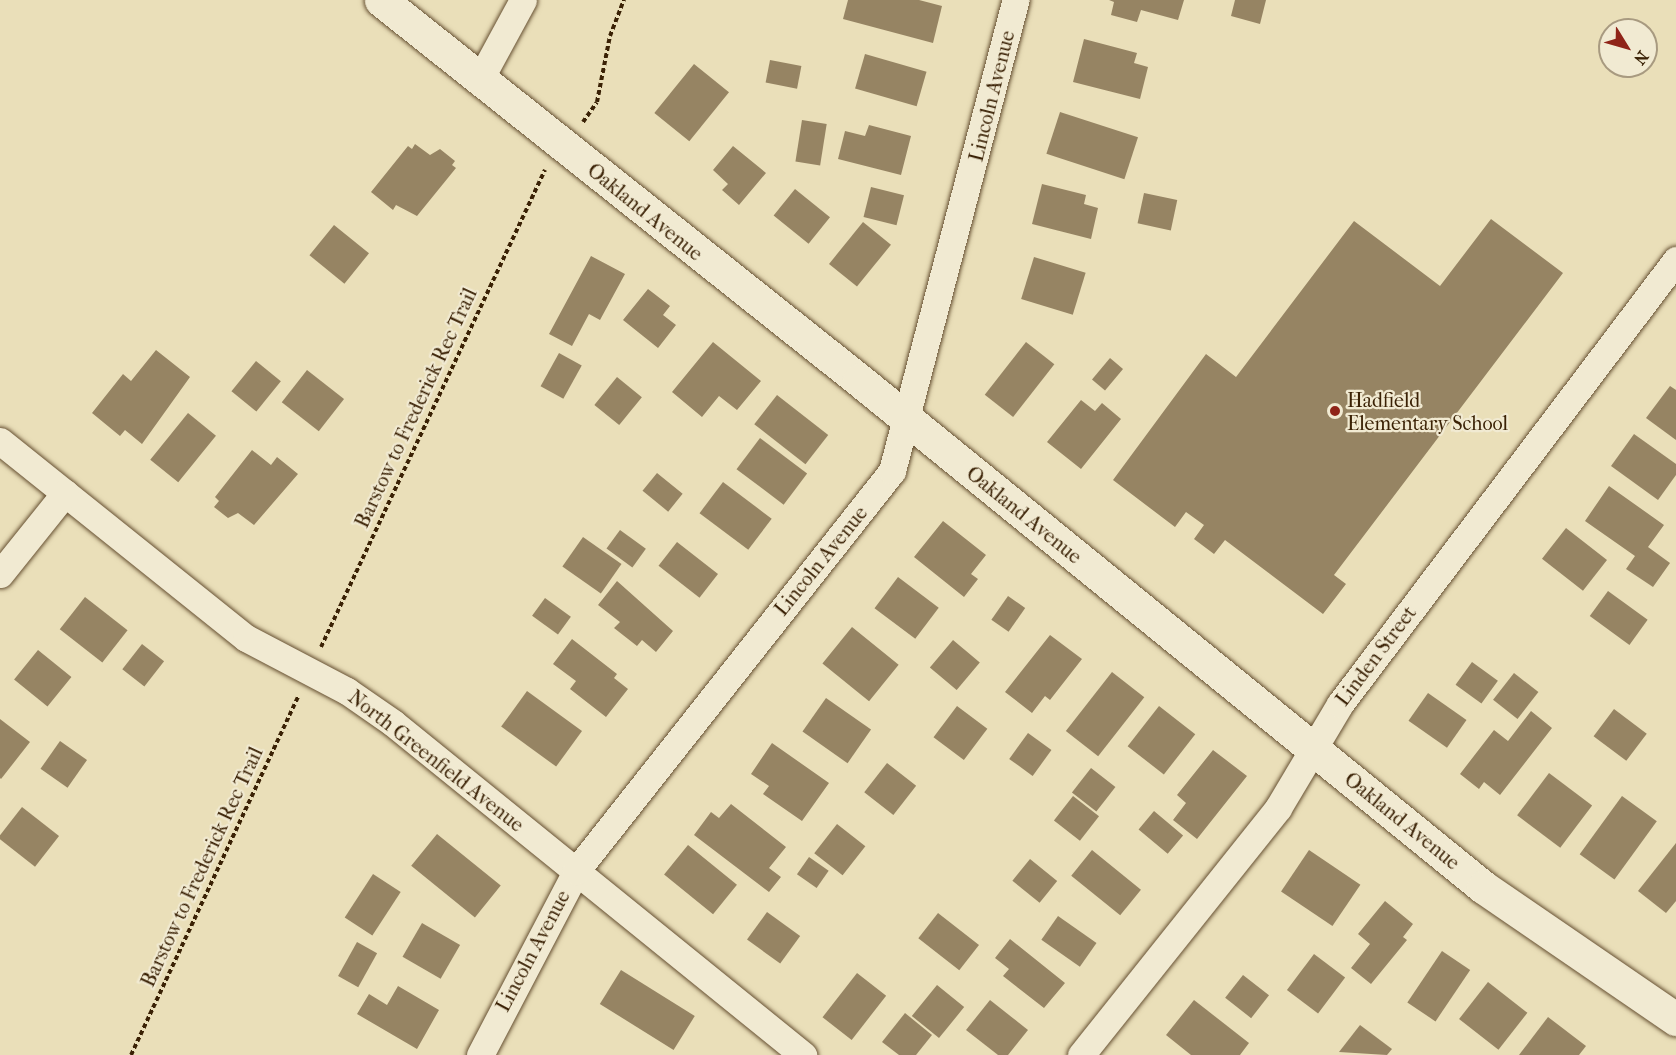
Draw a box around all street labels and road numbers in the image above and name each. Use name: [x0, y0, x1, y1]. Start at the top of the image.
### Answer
street label: Lincoln Avenue: [964, 28, 1020, 164]
street label: Oakland Avenue: [582, 158, 708, 266]
street label: Barstow to Frederick Rec Trail: [350, 284, 482, 532]
street label: Oakland Avenue: [961, 461, 1087, 569]
street label: Lincoln Avenue: [769, 501, 873, 621]
street label: Linden Street: [1331, 601, 1421, 711]
street label: North Greenfield Avenue: [343, 685, 529, 837]
street label: Barstow to Frederick Rec Trail: [136, 743, 268, 991]
street label: Oakland Avenue: [1339, 767, 1465, 875]
street label: Lincoln Avenue: [491, 886, 575, 1016]

